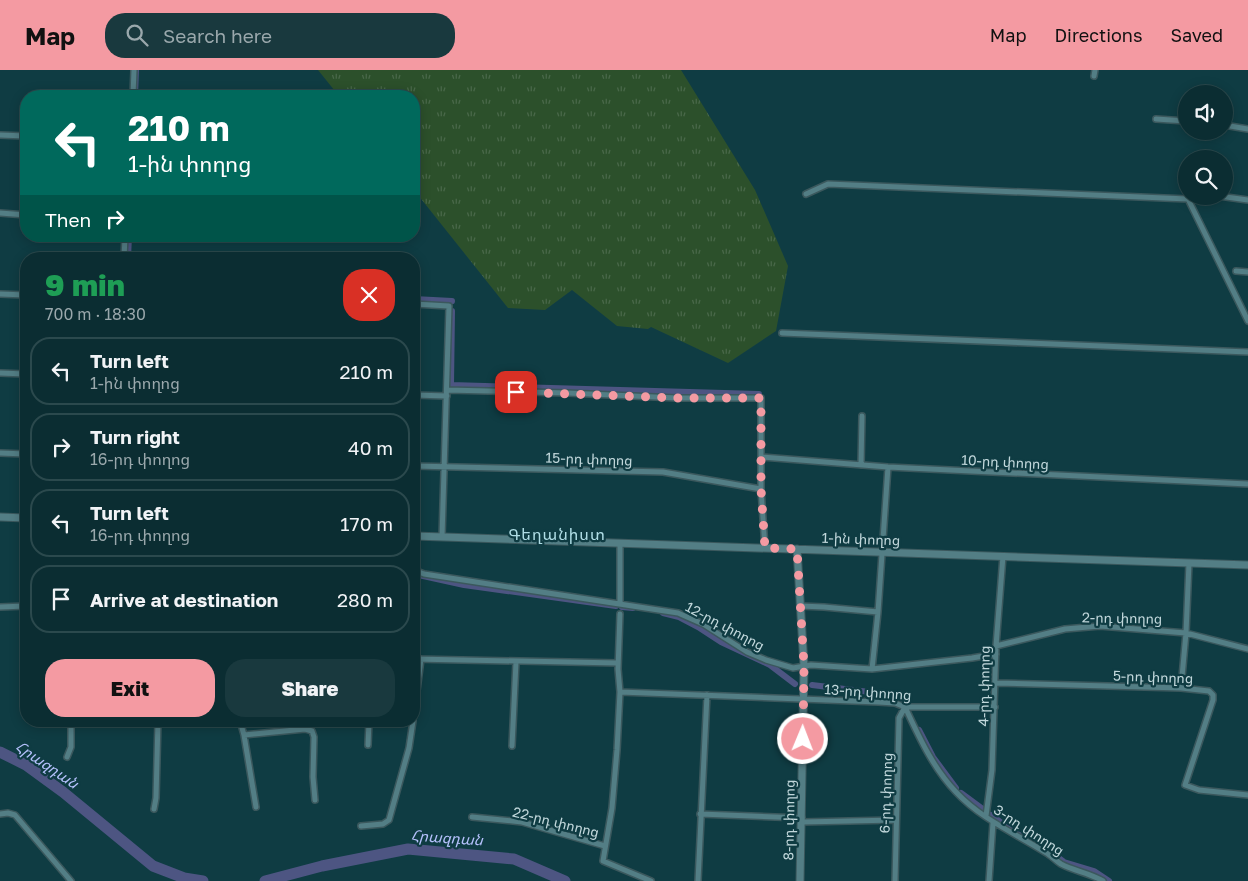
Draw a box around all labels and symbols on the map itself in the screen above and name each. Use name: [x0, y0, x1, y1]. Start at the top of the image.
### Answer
pin: [495, 371, 537, 413]
street label: 15-րդ փողոց: [545, 448, 633, 469]
street label: 10-րդ փողոց: [961, 451, 1049, 472]
district label: Գեղանիստ: [508, 524, 606, 544]
street label: 1-ին փողոց: [821, 529, 901, 548]
street label: 12-րդ փողոց: [683, 598, 768, 654]
street label: 2-րդ փողոց: [1082, 608, 1162, 627]
street label: 4-րդ փողոց: [974, 645, 993, 727]
street label: 5-րդ փողոց: [1113, 667, 1194, 686]
street label: 13-րդ փողոց: [824, 680, 912, 703]
position arrow: [776, 712, 828, 764]
water label: Հրազդան: [12, 737, 83, 793]
street label: 6-րդ փողոց: [876, 752, 895, 834]
street label: 8-րդ փողոց: [779, 779, 798, 861]
street label: 3-րդ փողոց: [991, 801, 1068, 859]
street label: 22-րդ փողոց: [511, 803, 601, 840]
water label: Հրազդան: [411, 826, 485, 850]

